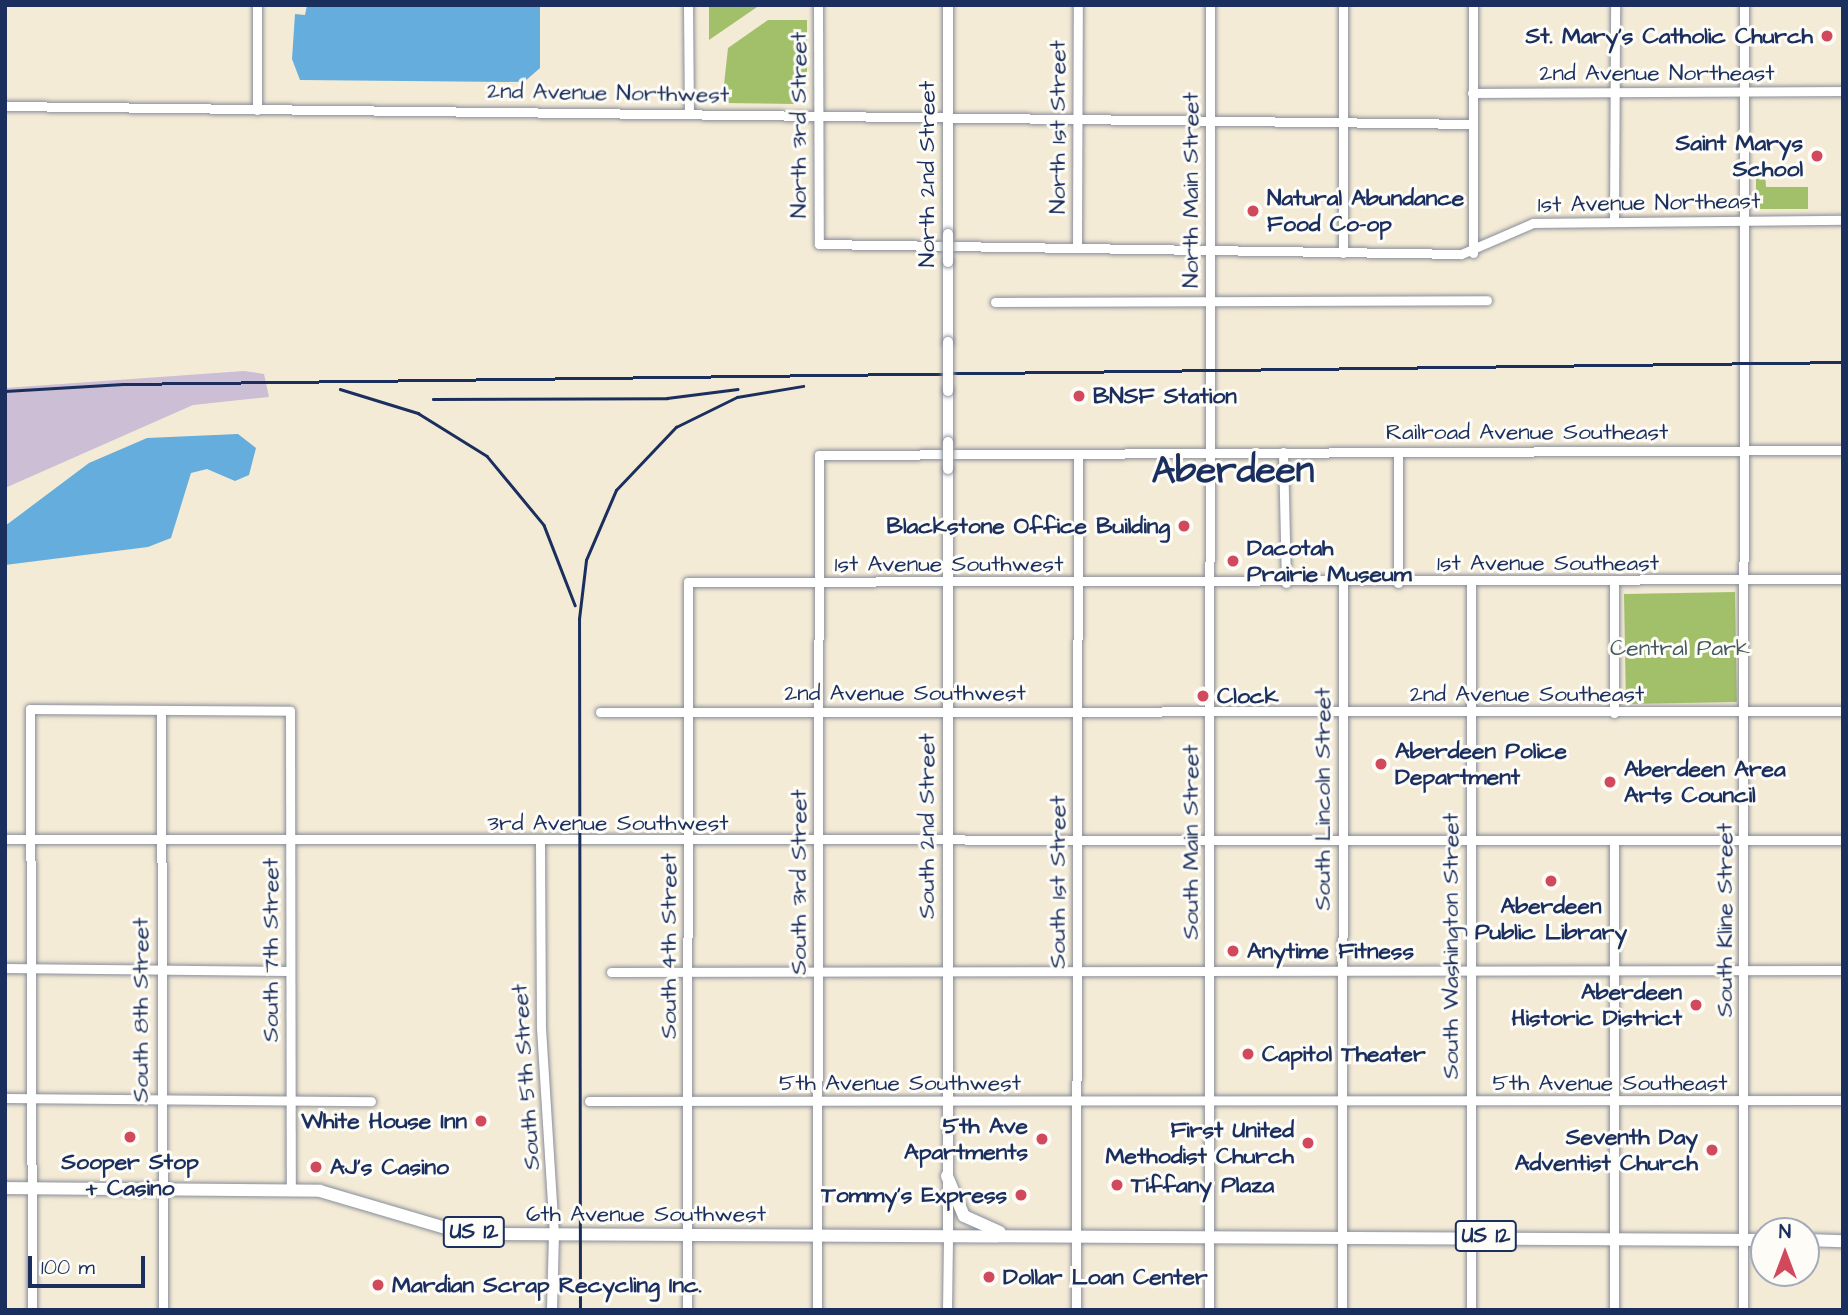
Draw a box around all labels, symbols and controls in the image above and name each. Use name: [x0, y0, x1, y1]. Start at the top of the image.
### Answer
place label: St. Mary's Catholic Church: [1526, 22, 1813, 50]
marker: St. Mary's Catholic Church: [1819, 28, 1835, 44]
street label: North 3rd Street: [785, 32, 813, 218]
street label: North 1st Street: [1044, 40, 1072, 214]
street label: 2nd Avenue Northeast: [1539, 59, 1775, 87]
street label: 2nd Avenue Northwest: [487, 77, 729, 109]
street label: North 2nd Street: [913, 81, 941, 267]
street label: North Main Street: [1177, 92, 1205, 288]
place label: Saint Marys School: [1675, 129, 1803, 183]
marker: Saint Marys School: [1809, 148, 1825, 164]
place label: Natural Abundance Food Co-op: [1267, 184, 1464, 238]
street label: 1st Avenue Northeast: [1537, 187, 1761, 219]
marker: Natural Abundance Food Co-op: [1245, 203, 1261, 219]
place label: BNSF Station: [1093, 382, 1237, 410]
marker: BNSF Station: [1071, 388, 1087, 404]
street label: Railroad Avenue Southeast: [1386, 418, 1668, 446]
district label: Aberdeen: [1152, 450, 1314, 494]
place label: Blackstone Office Building: [887, 512, 1170, 540]
marker: Blackstone Office Building: [1176, 518, 1192, 534]
place label: Dacotah Prairie Museum: [1247, 534, 1412, 588]
street label: 1st Avenue Southeast: [1437, 549, 1659, 577]
street label: 1st Avenue Southwest: [835, 550, 1063, 578]
marker: Dacotah Prairie Museum: [1225, 553, 1241, 569]
park label: Central Park: [1610, 634, 1750, 662]
street label: 2nd Avenue Southwest: [784, 679, 1026, 707]
street label: 2nd Avenue Southeast: [1410, 680, 1644, 708]
place label: Clock: [1217, 682, 1279, 710]
marker: Clock: [1195, 688, 1211, 704]
street label: South Lincoln Street: [1309, 688, 1337, 910]
street label: South 2nd Street: [913, 733, 941, 919]
place label: Aberdeen Police Department: [1395, 737, 1567, 791]
street label: South Main Street: [1177, 744, 1205, 940]
place label: Aberdeen Area Arts Council: [1624, 755, 1786, 809]
marker: Aberdeen Police Department: [1373, 756, 1389, 772]
marker: Aberdeen Area Arts Council: [1602, 774, 1618, 790]
street label: South 3rd Street: [785, 789, 813, 975]
street label: South 1st Street: [1044, 795, 1072, 969]
street label: 3rd Avenue Southwest: [487, 809, 729, 837]
street label: South Washington Street: [1437, 813, 1465, 1079]
street label: South Kline Street: [1711, 823, 1739, 1017]
street label: South 4th Street: [655, 853, 683, 1039]
street label: South 7th Street: [257, 858, 285, 1042]
marker: Aberdeen Public Library: [1543, 873, 1559, 889]
place label: Aberdeen Public Library: [1475, 892, 1627, 946]
street label: South 8th Street: [127, 917, 155, 1103]
place label: Anytime Fitness: [1247, 937, 1414, 965]
marker: Anytime Fitness: [1225, 943, 1241, 959]
place label: Aberdeen Historic District: [1512, 978, 1682, 1032]
street label: South 5th Street: [506, 983, 546, 1171]
marker: Aberdeen Historic District: [1688, 997, 1704, 1013]
place label: Capitol Theater: [1262, 1040, 1426, 1068]
marker: Capitol Theater: [1240, 1046, 1256, 1062]
street label: 5th Avenue Southwest: [779, 1069, 1021, 1097]
street label: 5th Avenue Southeast: [1492, 1069, 1728, 1097]
place label: White House Inn: [301, 1107, 467, 1135]
place label: 5th Ave Apartments: [904, 1112, 1028, 1166]
marker: White House Inn: [473, 1113, 489, 1129]
place label: First United Methodist Church: [1106, 1116, 1294, 1170]
place label: Seventh Day Adventist Church: [1515, 1123, 1698, 1177]
marker: Sooper Stop + Casino: [122, 1129, 138, 1145]
marker: 5th Ave Apartments: [1034, 1131, 1050, 1147]
marker: First United Methodist Church: [1300, 1135, 1316, 1151]
marker: Seventh Day Adventist Church: [1704, 1142, 1720, 1158]
place label: Sooper Stop + Casino: [61, 1148, 199, 1202]
place label: AJ's Casino: [330, 1153, 449, 1181]
marker: AJ's Casino: [308, 1159, 324, 1175]
place label: Tiffany Plaza: [1131, 1171, 1274, 1199]
marker: Tiffany Plaza: [1109, 1177, 1125, 1193]
place label: Tommy's Express: [821, 1181, 1007, 1209]
marker: Tommy's Express: [1013, 1187, 1029, 1203]
street label: 6th Avenue Southwest: [526, 1200, 766, 1228]
road number: US 12: [442, 1214, 505, 1250]
north arrow: [1750, 1217, 1820, 1287]
road number: US 12: [1454, 1218, 1518, 1254]
text: N: [1779, 1219, 1791, 1246]
scale bar: [32, 1242, 149, 1286]
text: 100 m: [41, 1253, 95, 1282]
place label: Dollar Loan Center: [1003, 1263, 1208, 1291]
marker: Dollar Loan Center: [981, 1269, 997, 1285]
place label: Mardian Scrap Recycling Inc.: [392, 1271, 702, 1299]
marker: Mardian Scrap Recycling Inc.: [370, 1277, 386, 1293]

